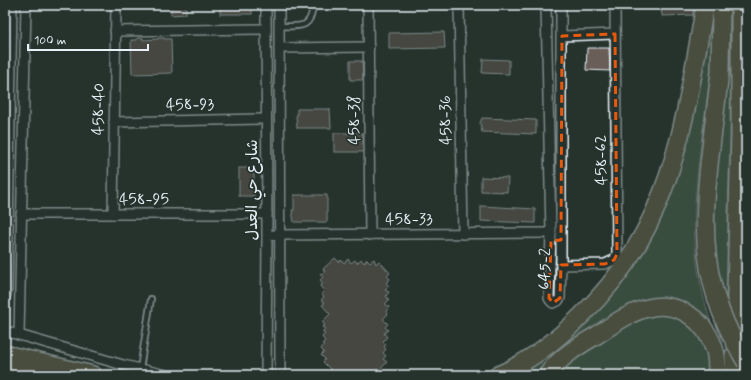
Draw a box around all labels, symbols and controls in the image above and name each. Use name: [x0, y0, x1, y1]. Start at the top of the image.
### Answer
scale bar: [28, 26, 148, 52]
text: 100 m: [34, 33, 66, 49]
street label: 458-40: [88, 83, 110, 135]
street label: 458-93: [166, 94, 215, 116]
street label: 458-38: [344, 95, 365, 145]
street label: 458-36: [435, 95, 457, 145]
street label: 458-62: [591, 135, 612, 185]
street label: شارع حي العدل: [242, 139, 266, 241]
street label: 458-95: [119, 189, 169, 210]
street label: 458-33: [385, 209, 433, 230]
street label: 645-2: [534, 248, 556, 290]

